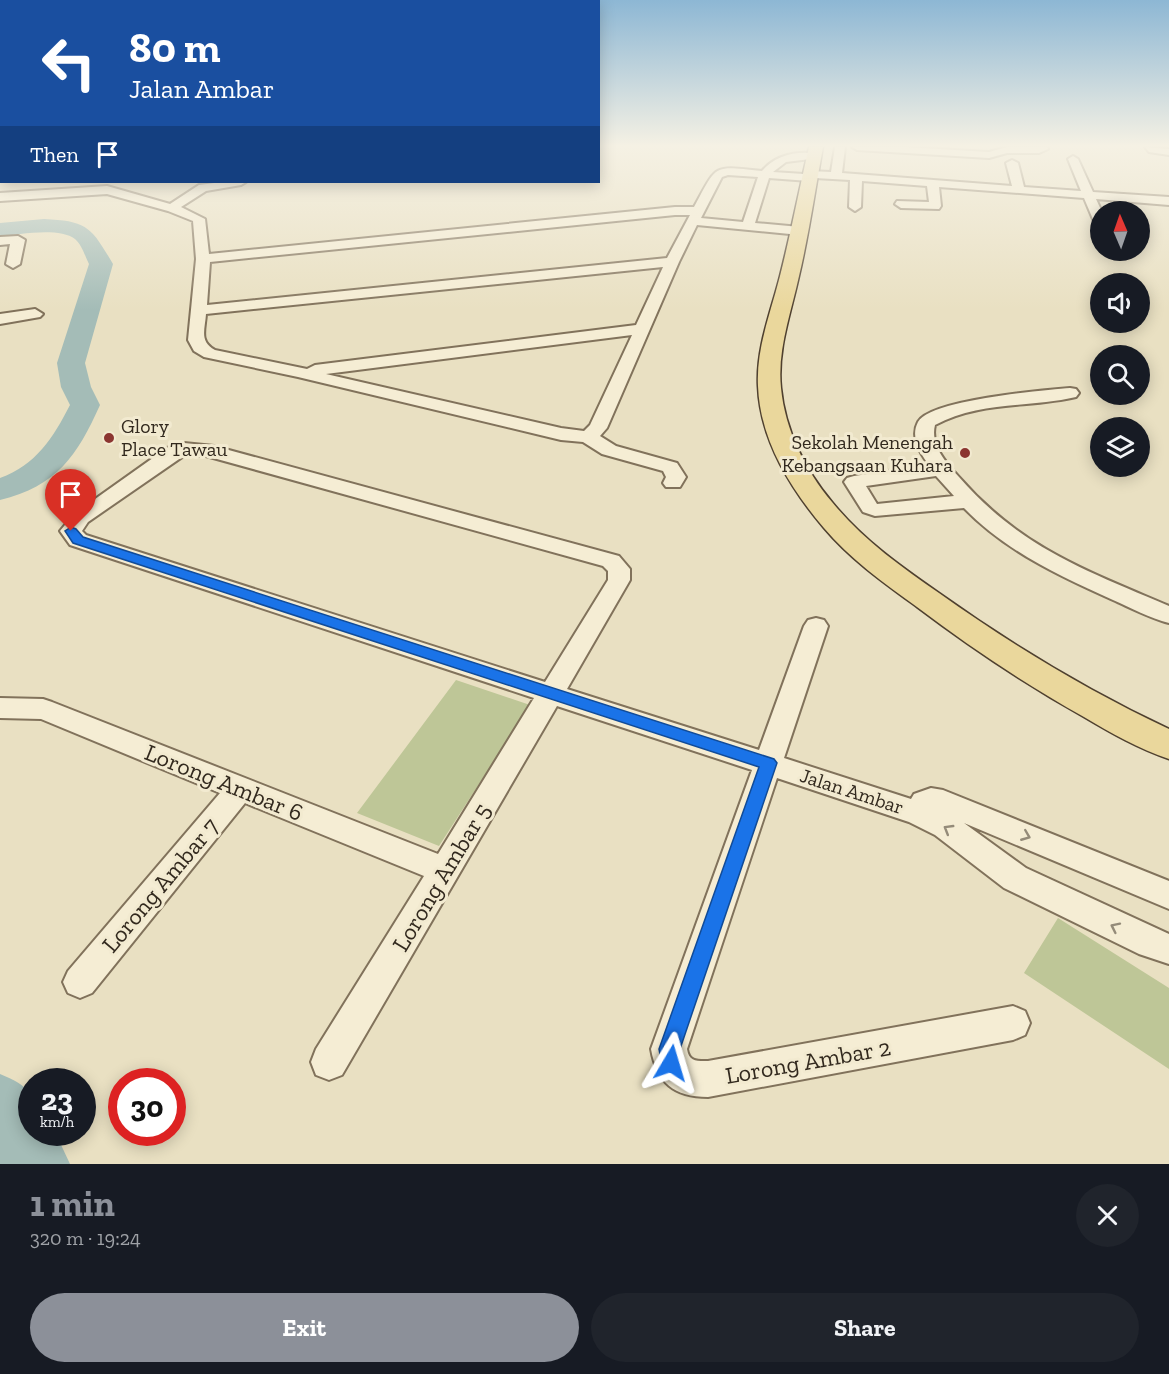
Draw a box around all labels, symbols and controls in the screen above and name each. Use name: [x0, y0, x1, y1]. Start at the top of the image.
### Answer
text: 80 m: [129, 22, 220, 73]
icon: left: [30, 24, 108, 102]
text: Jalan Ambar: [129, 73, 274, 105]
icon: arrive: [91, 138, 124, 171]
text: Then: [30, 141, 79, 168]
north arrow: [1090, 201, 1150, 261]
map controls: [1090, 201, 1150, 477]
button: sound: [1090, 273, 1150, 333]
button: search: [1090, 345, 1150, 405]
place label: Glory Place Tawau: [121, 414, 228, 461]
button: layers: [1090, 417, 1150, 477]
place label: Sekolah Menengah Kebangsaan Kuhara: [782, 430, 954, 477]
marker: Glory Place Tawau: [102, 431, 116, 445]
marker: Sekolah Menengah Kebangsaan Kuhara: [958, 446, 972, 460]
pin: [45, 469, 96, 531]
icon: arrive: [54, 478, 87, 511]
street label: Lorong Ambar 6: [141, 737, 307, 827]
street label: Jalan Ambar: [797, 763, 907, 819]
street label: Lorong Ambar 5: [385, 798, 497, 956]
street label: Lorong Ambar 7: [95, 812, 225, 958]
one-way arrow: [944, 824, 954, 836]
one-way arrow: [1020, 829, 1031, 841]
one-way arrow: [1111, 922, 1122, 934]
position arrow: [639, 1031, 703, 1095]
street label: Lorong Ambar 2: [723, 1032, 893, 1090]
speed limit sign: 30: [108, 1068, 186, 1146]
text: 23: [41, 1082, 73, 1118]
text: km/h: [40, 1113, 74, 1131]
text: 1 min: [30, 1182, 115, 1225]
button: close: [1076, 1184, 1139, 1247]
text: 320 m · 19:24: [30, 1226, 141, 1250]
button: Exit: [30, 1293, 579, 1362]
button: Share: [591, 1293, 1139, 1362]

